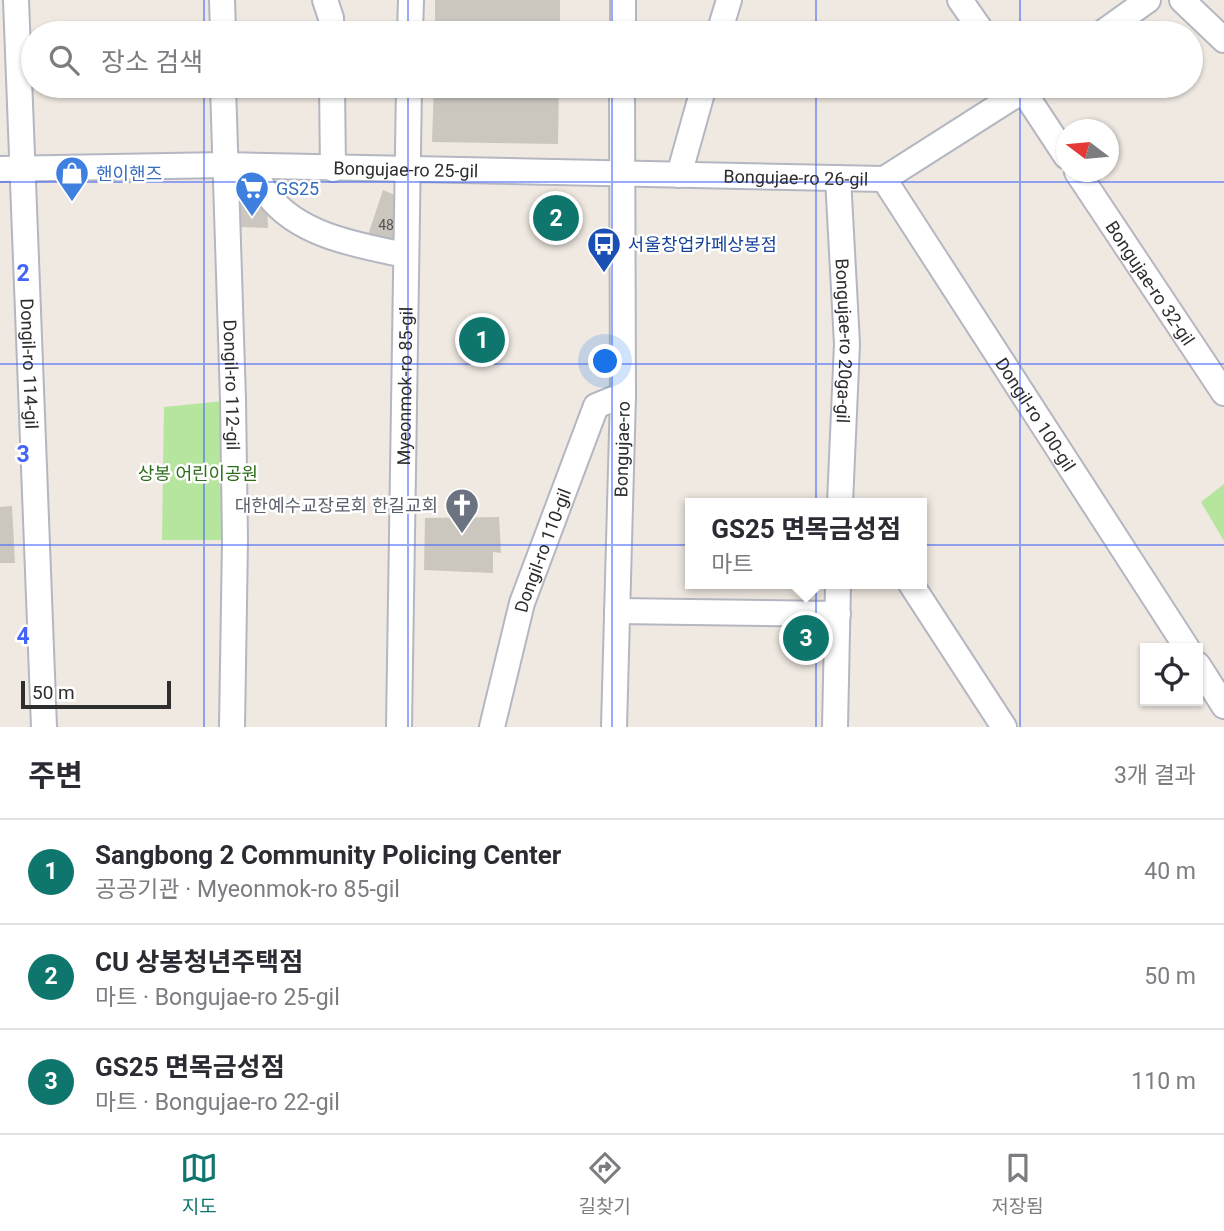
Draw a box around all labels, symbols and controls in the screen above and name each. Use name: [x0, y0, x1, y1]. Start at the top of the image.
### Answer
search box: [21, 21, 1203, 98]
icon: search: [45, 41, 83, 79]
text: 장소 검색: [101, 47, 203, 77]
north arrow: [1056, 119, 1119, 182]
shop icon: 핸이핸즈: [53, 154, 91, 203]
street label: Bongujae-ro 25-gil: [333, 157, 479, 181]
place label: 핸이핸즈: [96, 163, 162, 184]
street label: Bongujae-ro 26-gil: [723, 165, 869, 189]
supermarket icon: GS25: [233, 169, 271, 218]
place label: GS25: [276, 178, 319, 199]
pin: 2: [533, 192, 579, 244]
house number: 48: [378, 217, 394, 233]
street label: Bongujae-ro 32-gil: [1102, 217, 1200, 349]
bus stop icon: 서울창업카페상봉점: [585, 225, 623, 274]
place label: 서울창업카페상봉점: [628, 234, 777, 255]
street label: Bongujae-ro 20ga-gil: [832, 258, 858, 424]
text: 2: [16, 260, 30, 287]
street label: Dongil-ro 114-gil: [17, 298, 43, 430]
street label: Myeonmok-ro 85-gil: [393, 306, 416, 466]
pin: 1: [459, 314, 505, 366]
street label: Dongil-ro 112-gil: [220, 319, 244, 450]
your location: [588, 344, 622, 378]
street label: Dongil-ro 100-gil: [992, 354, 1080, 475]
street label: Bongujae-ro: [610, 401, 633, 498]
text: 3: [16, 441, 30, 468]
park label: 상봉 어린이공원: [138, 463, 258, 484]
street label: Dongil-ro 110-gil: [510, 485, 575, 614]
church icon: 대한예수교장로회 한길교회: [443, 486, 481, 535]
place label: 대한예수교장로회 한길교회: [235, 495, 438, 516]
popup: [685, 498, 927, 589]
text: GS25 면목금성점: [711, 514, 901, 544]
text: 마트: [711, 551, 754, 578]
pin: 3: [783, 612, 829, 664]
text: 4: [16, 623, 30, 650]
map controls: [1140, 643, 1203, 706]
button: locate: [1140, 643, 1203, 706]
scale bar: [21, 678, 172, 710]
text: 50 m: [32, 681, 75, 704]
text: 주변: [28, 758, 83, 793]
text: 3개 결과: [1114, 762, 1196, 789]
text: Sangbong 2 Community Policing Center: [95, 840, 561, 870]
text: 1: [44, 858, 58, 885]
text: 40 m: [1144, 858, 1196, 885]
text: 공공기관 · Myeonmok-ro 85-gil: [95, 876, 400, 903]
text: CU 상봉청년주택점: [95, 947, 303, 977]
text: 2: [44, 963, 58, 990]
text: 50 m: [1144, 963, 1196, 990]
text: 마트 · Bongujae-ro 25-gil: [95, 984, 340, 1011]
text: GS25 면목금성점: [95, 1052, 285, 1082]
text: 3: [44, 1068, 58, 1095]
text: 110 m: [1131, 1068, 1196, 1095]
text: 마트 · Bongujae-ro 22-gil: [95, 1089, 340, 1116]
tab: 지도: [180, 1149, 218, 1218]
tab: 길찾기: [579, 1149, 631, 1218]
tab: 저장됨: [991, 1149, 1044, 1218]

